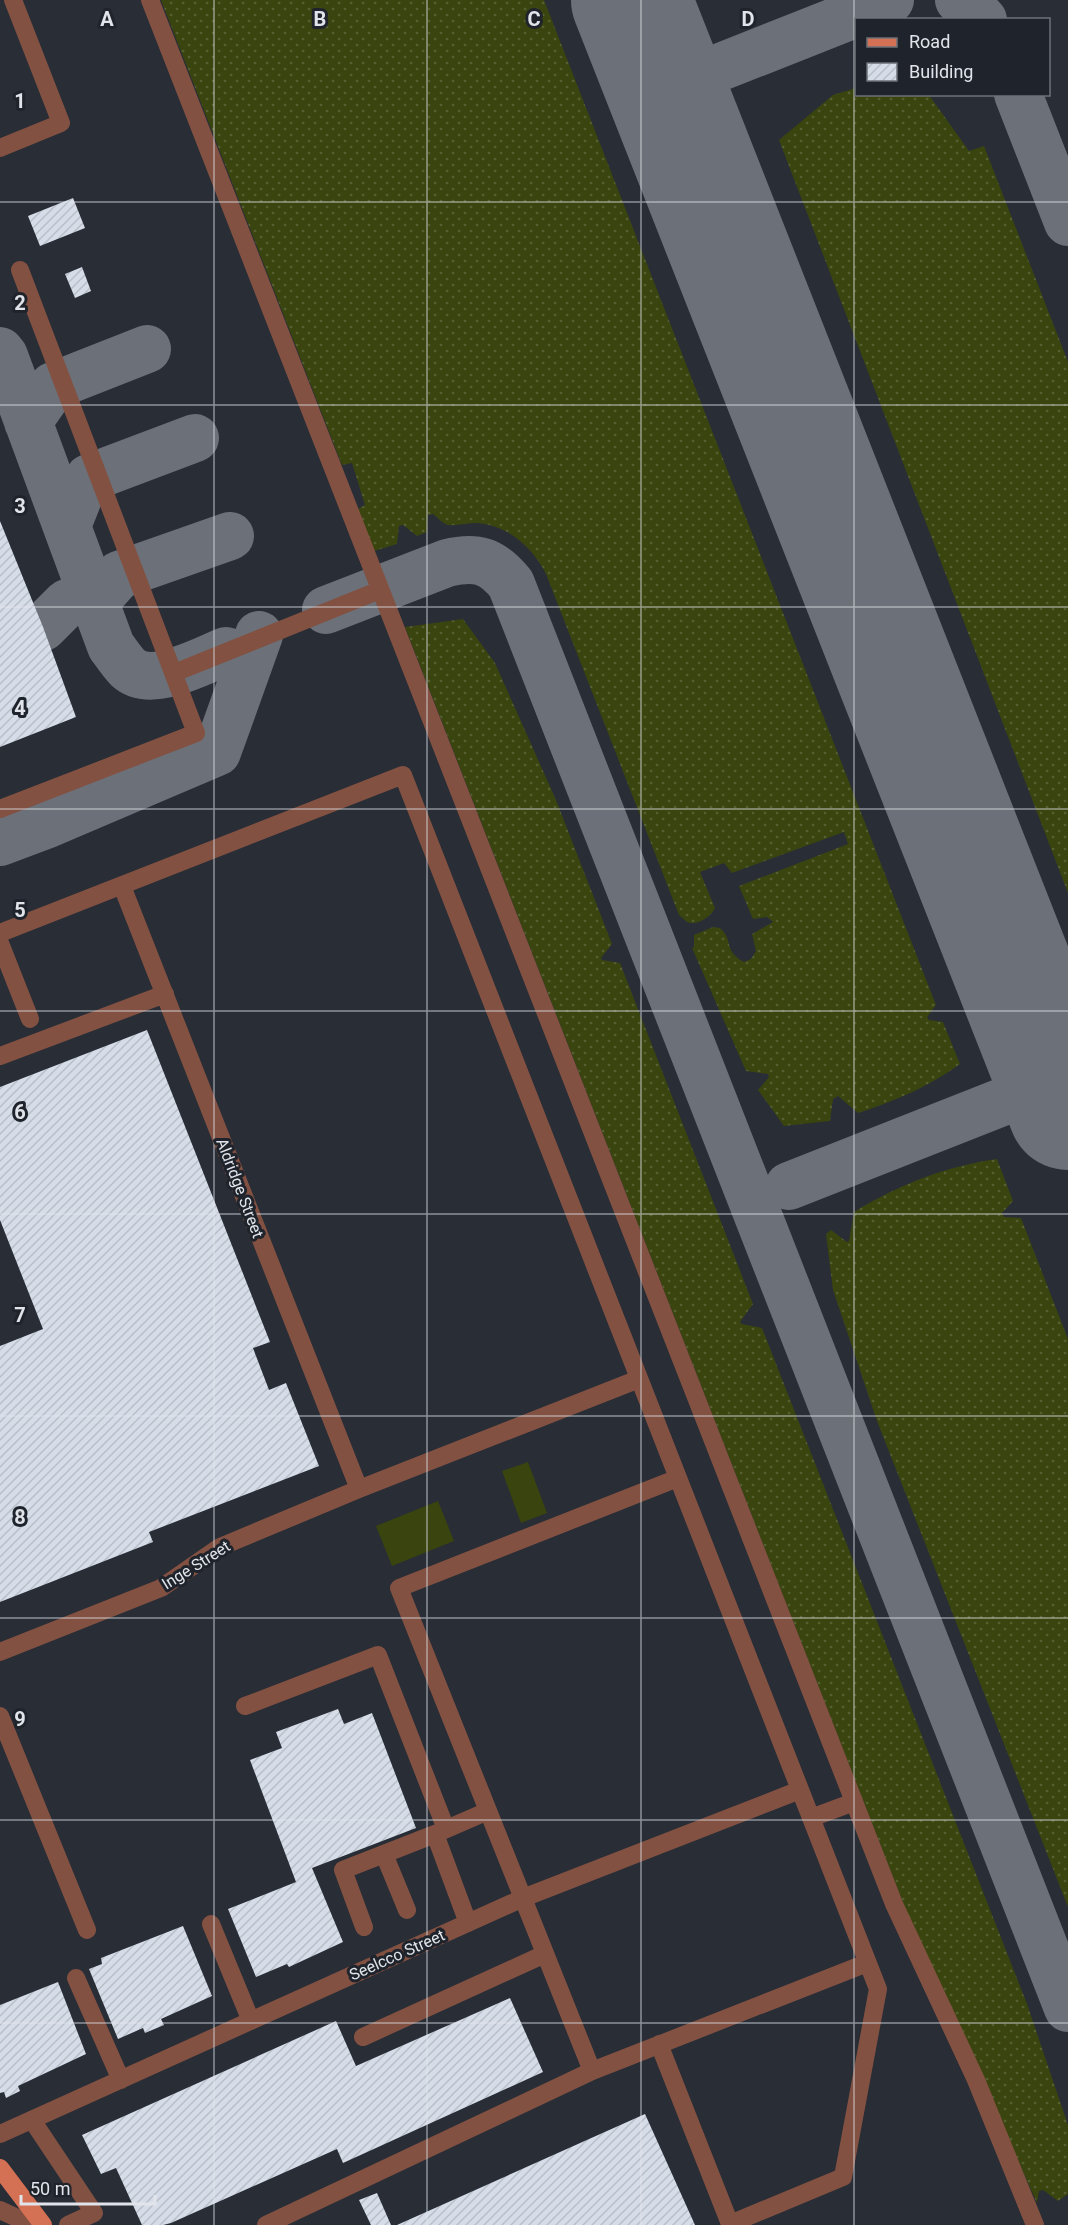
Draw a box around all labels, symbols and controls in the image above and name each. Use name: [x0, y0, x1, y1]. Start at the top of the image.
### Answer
text: A: [100, 7, 114, 31]
text: B: [314, 7, 326, 31]
text: C: [527, 7, 541, 31]
text: D: [742, 7, 755, 31]
legend: [855, 18, 1050, 96]
text: Road: [909, 31, 950, 52]
text: Building: [909, 61, 973, 82]
text: 1: [14, 89, 26, 113]
text: 2: [14, 291, 26, 315]
text: 3: [14, 494, 26, 518]
text: 4: [14, 696, 26, 720]
text: 5: [14, 898, 26, 922]
text: 6: [14, 1100, 26, 1124]
street label: Aldridge Street: [212, 1135, 268, 1241]
text: 7: [14, 1303, 26, 1327]
text: 8: [14, 1505, 26, 1529]
street label: Inge Street: [158, 1537, 234, 1593]
text: 9: [14, 1707, 26, 1731]
street label: Seelcco Street: [346, 1925, 448, 1985]
scale bar: [21, 2168, 154, 2206]
text: 50 m: [30, 2178, 70, 2199]

